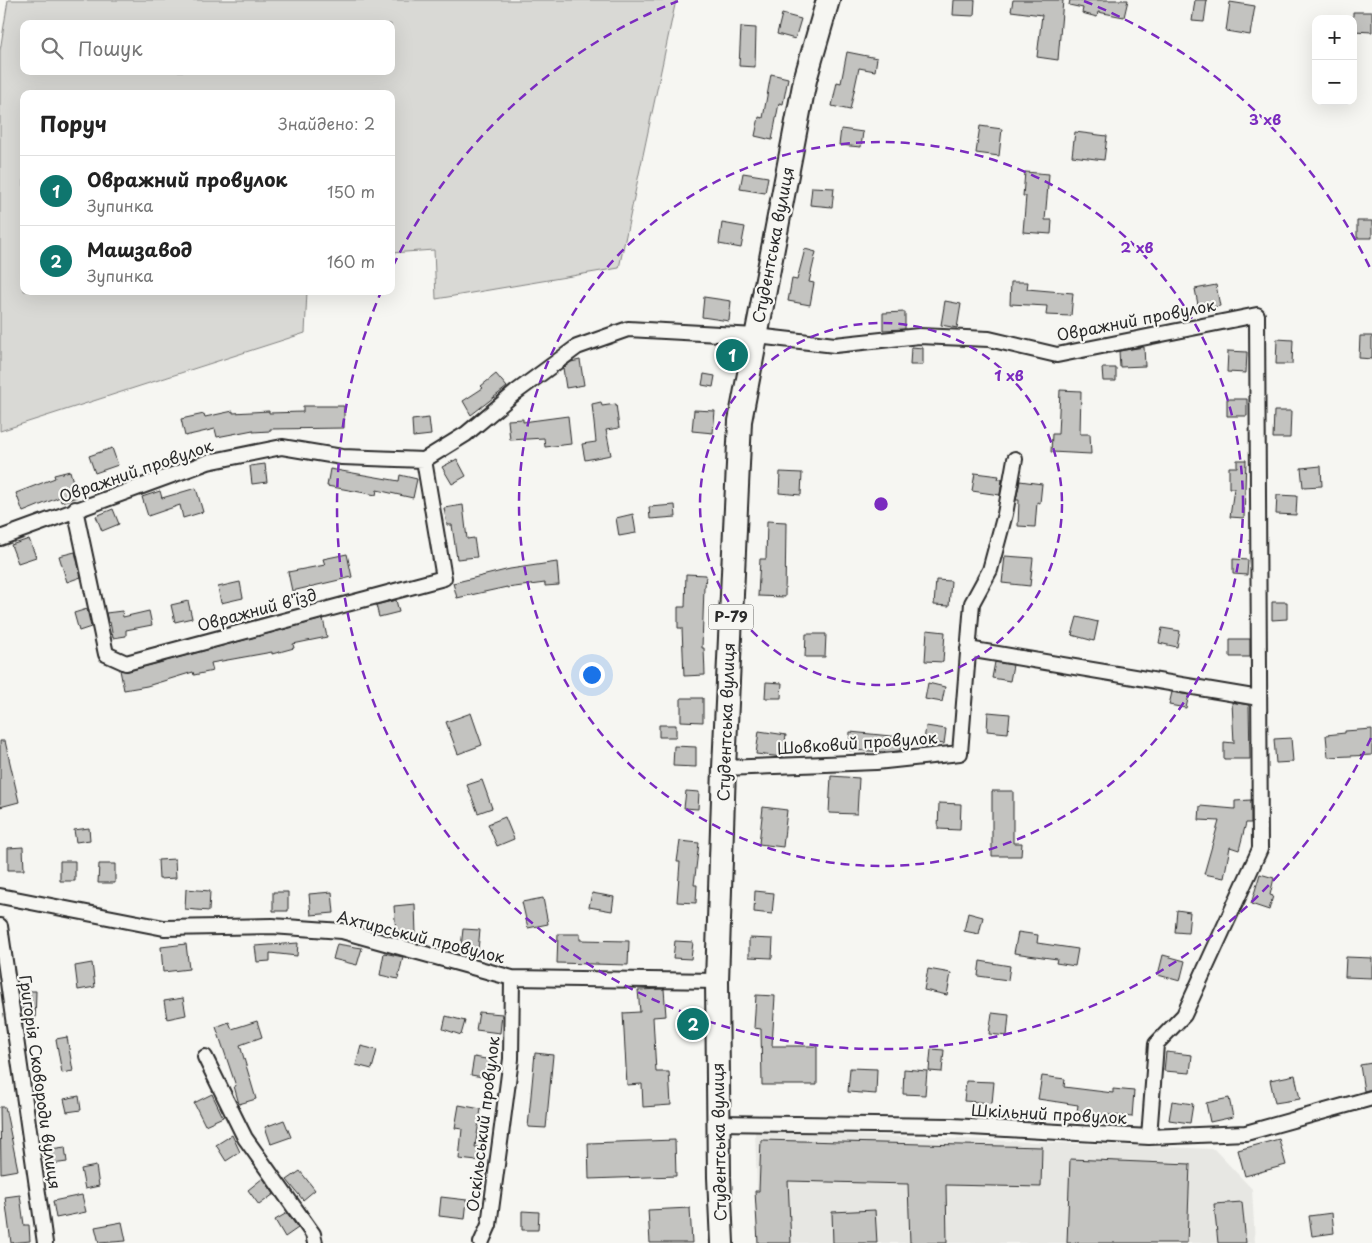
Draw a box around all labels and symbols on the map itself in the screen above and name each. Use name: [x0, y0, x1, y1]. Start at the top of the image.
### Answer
text: 3 хв: [1249, 107, 1281, 130]
street label: Студентська вулиця: [745, 165, 799, 325]
text: 2 хв: [1121, 235, 1153, 258]
street label: Овражний провулок: [1054, 292, 1218, 346]
pin: 1: [716, 336, 748, 374]
text: 1 хв: [994, 363, 1024, 386]
street label: Овражний провулок: [56, 432, 216, 508]
centre of rings: [872, 495, 890, 513]
street label: Овражний в'їзд: [194, 582, 319, 637]
road number: Р-79: [708, 604, 754, 630]
street label: Студентська вулиця: [710, 642, 740, 802]
your location: [579, 662, 605, 688]
street label: Шовковий провулок: [776, 724, 938, 760]
street label: Ахтирський провулок: [335, 904, 508, 969]
street label: Григорія Сковороди вулиця: [14, 973, 68, 1190]
pin: 2: [677, 1005, 709, 1043]
street label: Оскільський провулок: [459, 1034, 505, 1213]
street label: Студентська вулиця: [705, 1062, 731, 1222]
street label: Шкільний провулок: [971, 1097, 1128, 1129]

